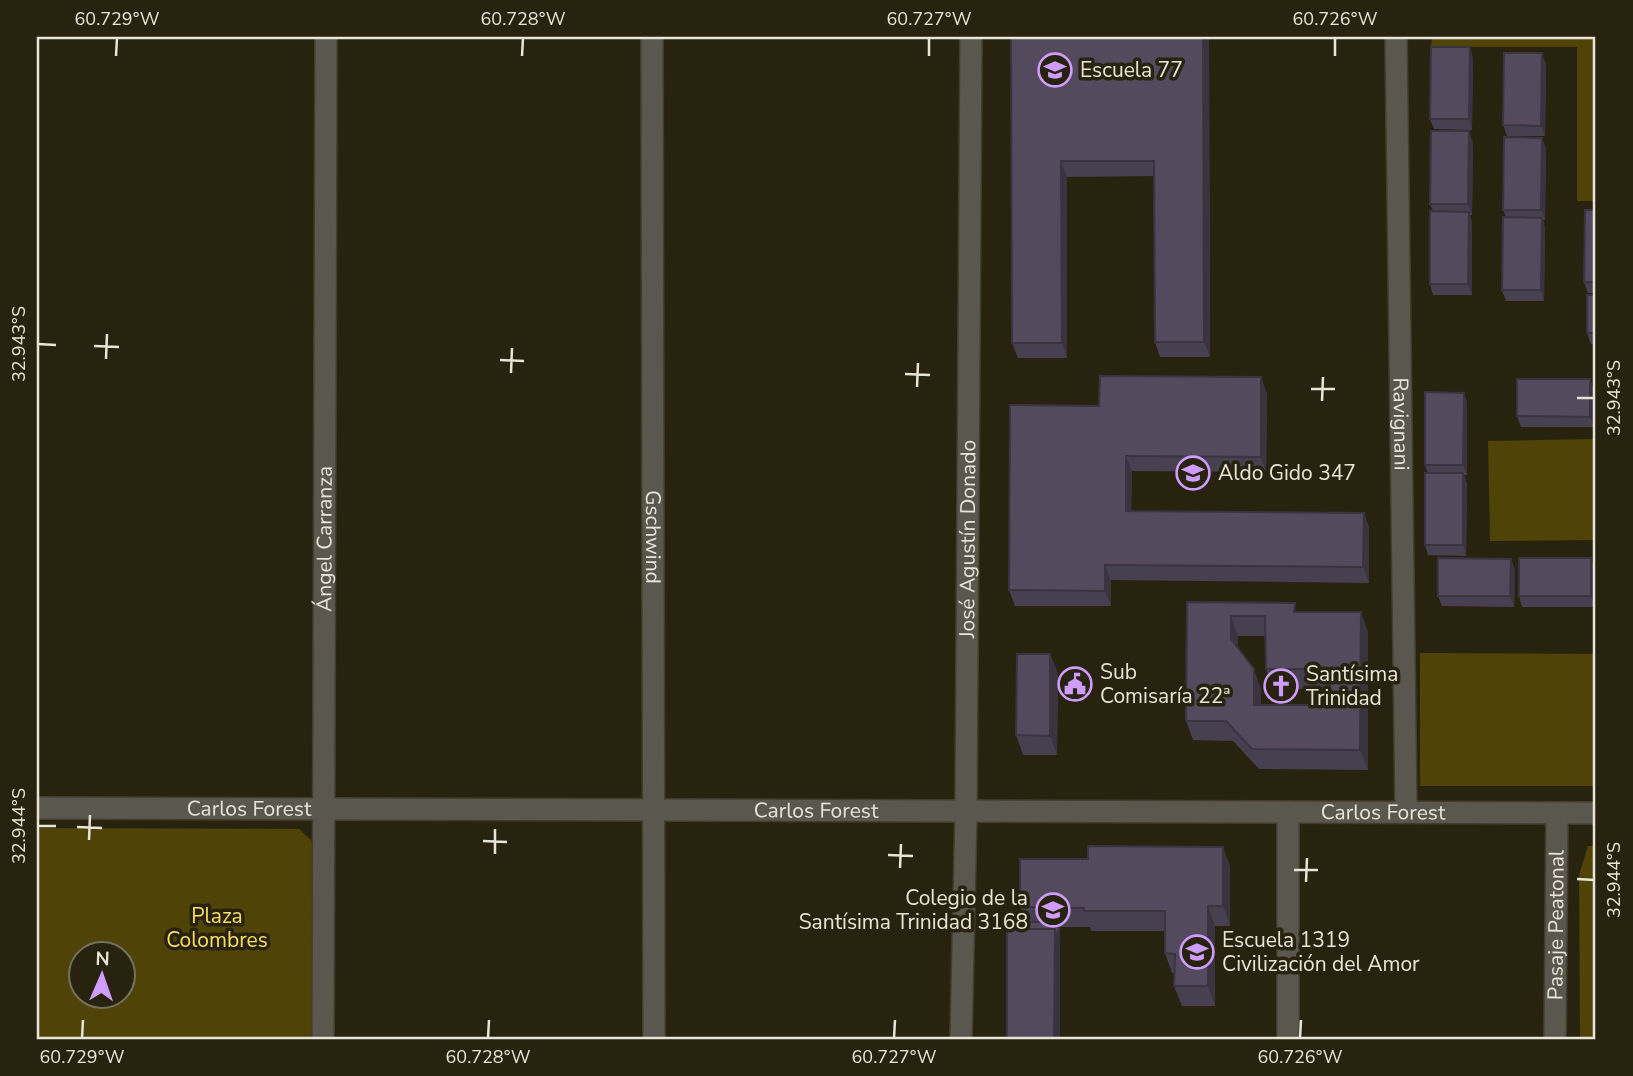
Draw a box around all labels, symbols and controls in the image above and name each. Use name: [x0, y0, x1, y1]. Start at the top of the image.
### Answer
text: 60.729°W: [75, 7, 160, 31]
text: 60.728°W: [481, 7, 566, 31]
text: 60.727°W: [887, 7, 972, 31]
text: 60.726°W: [1293, 7, 1378, 31]
school or university icon: Escuela 77: [1036, 51, 1074, 89]
place label: Escuela 77: [1080, 56, 1183, 84]
text: 32.943°S: [7, 306, 31, 382]
text: 32.943°S: [1602, 360, 1626, 436]
street label: Ravignani: [1386, 377, 1416, 471]
street label: José Agustín Donado: [953, 440, 982, 639]
school or university icon: Aldo Gido 347: [1174, 454, 1212, 492]
place label: Aldo Gido 347: [1218, 459, 1356, 487]
street label: Ángel Carranza: [310, 466, 339, 612]
street label: Gschwind: [639, 490, 667, 584]
place label: Sub Comisaría 22ª: [1100, 658, 1230, 710]
place label: Santísima Trinidad: [1306, 660, 1398, 712]
public building icon: Sub Comisaría 22ª: [1056, 665, 1094, 703]
church icon: Santísima Trinidad: [1262, 667, 1300, 705]
text: 32.944°S: [7, 788, 31, 864]
street label: Carlos Forest: [187, 794, 312, 823]
street label: Carlos Forest: [754, 796, 879, 825]
street label: Carlos Forest: [1321, 798, 1446, 827]
text: 32.944°S: [1602, 842, 1626, 918]
street label: Pasaje Peatonal: [1541, 849, 1571, 1000]
place label: Colegio de la Santísima Trinidad 3168: [799, 884, 1028, 936]
school or university icon: Colegio de la Santísima Trinidad 3168: [1034, 891, 1072, 929]
park label: Plaza Colombres: [166, 902, 268, 954]
place label: Escuela 1319 Civilización del Amor: [1222, 926, 1420, 978]
school or university icon: Escuela 1319 Civilización del Amor: [1178, 933, 1216, 971]
north arrow: [66, 940, 136, 1010]
text: N: [95, 946, 110, 972]
text: 60.729°W: [40, 1045, 125, 1069]
text: 60.728°W: [446, 1045, 531, 1069]
text: 60.727°W: [852, 1045, 937, 1069]
text: 60.726°W: [1258, 1045, 1343, 1069]

